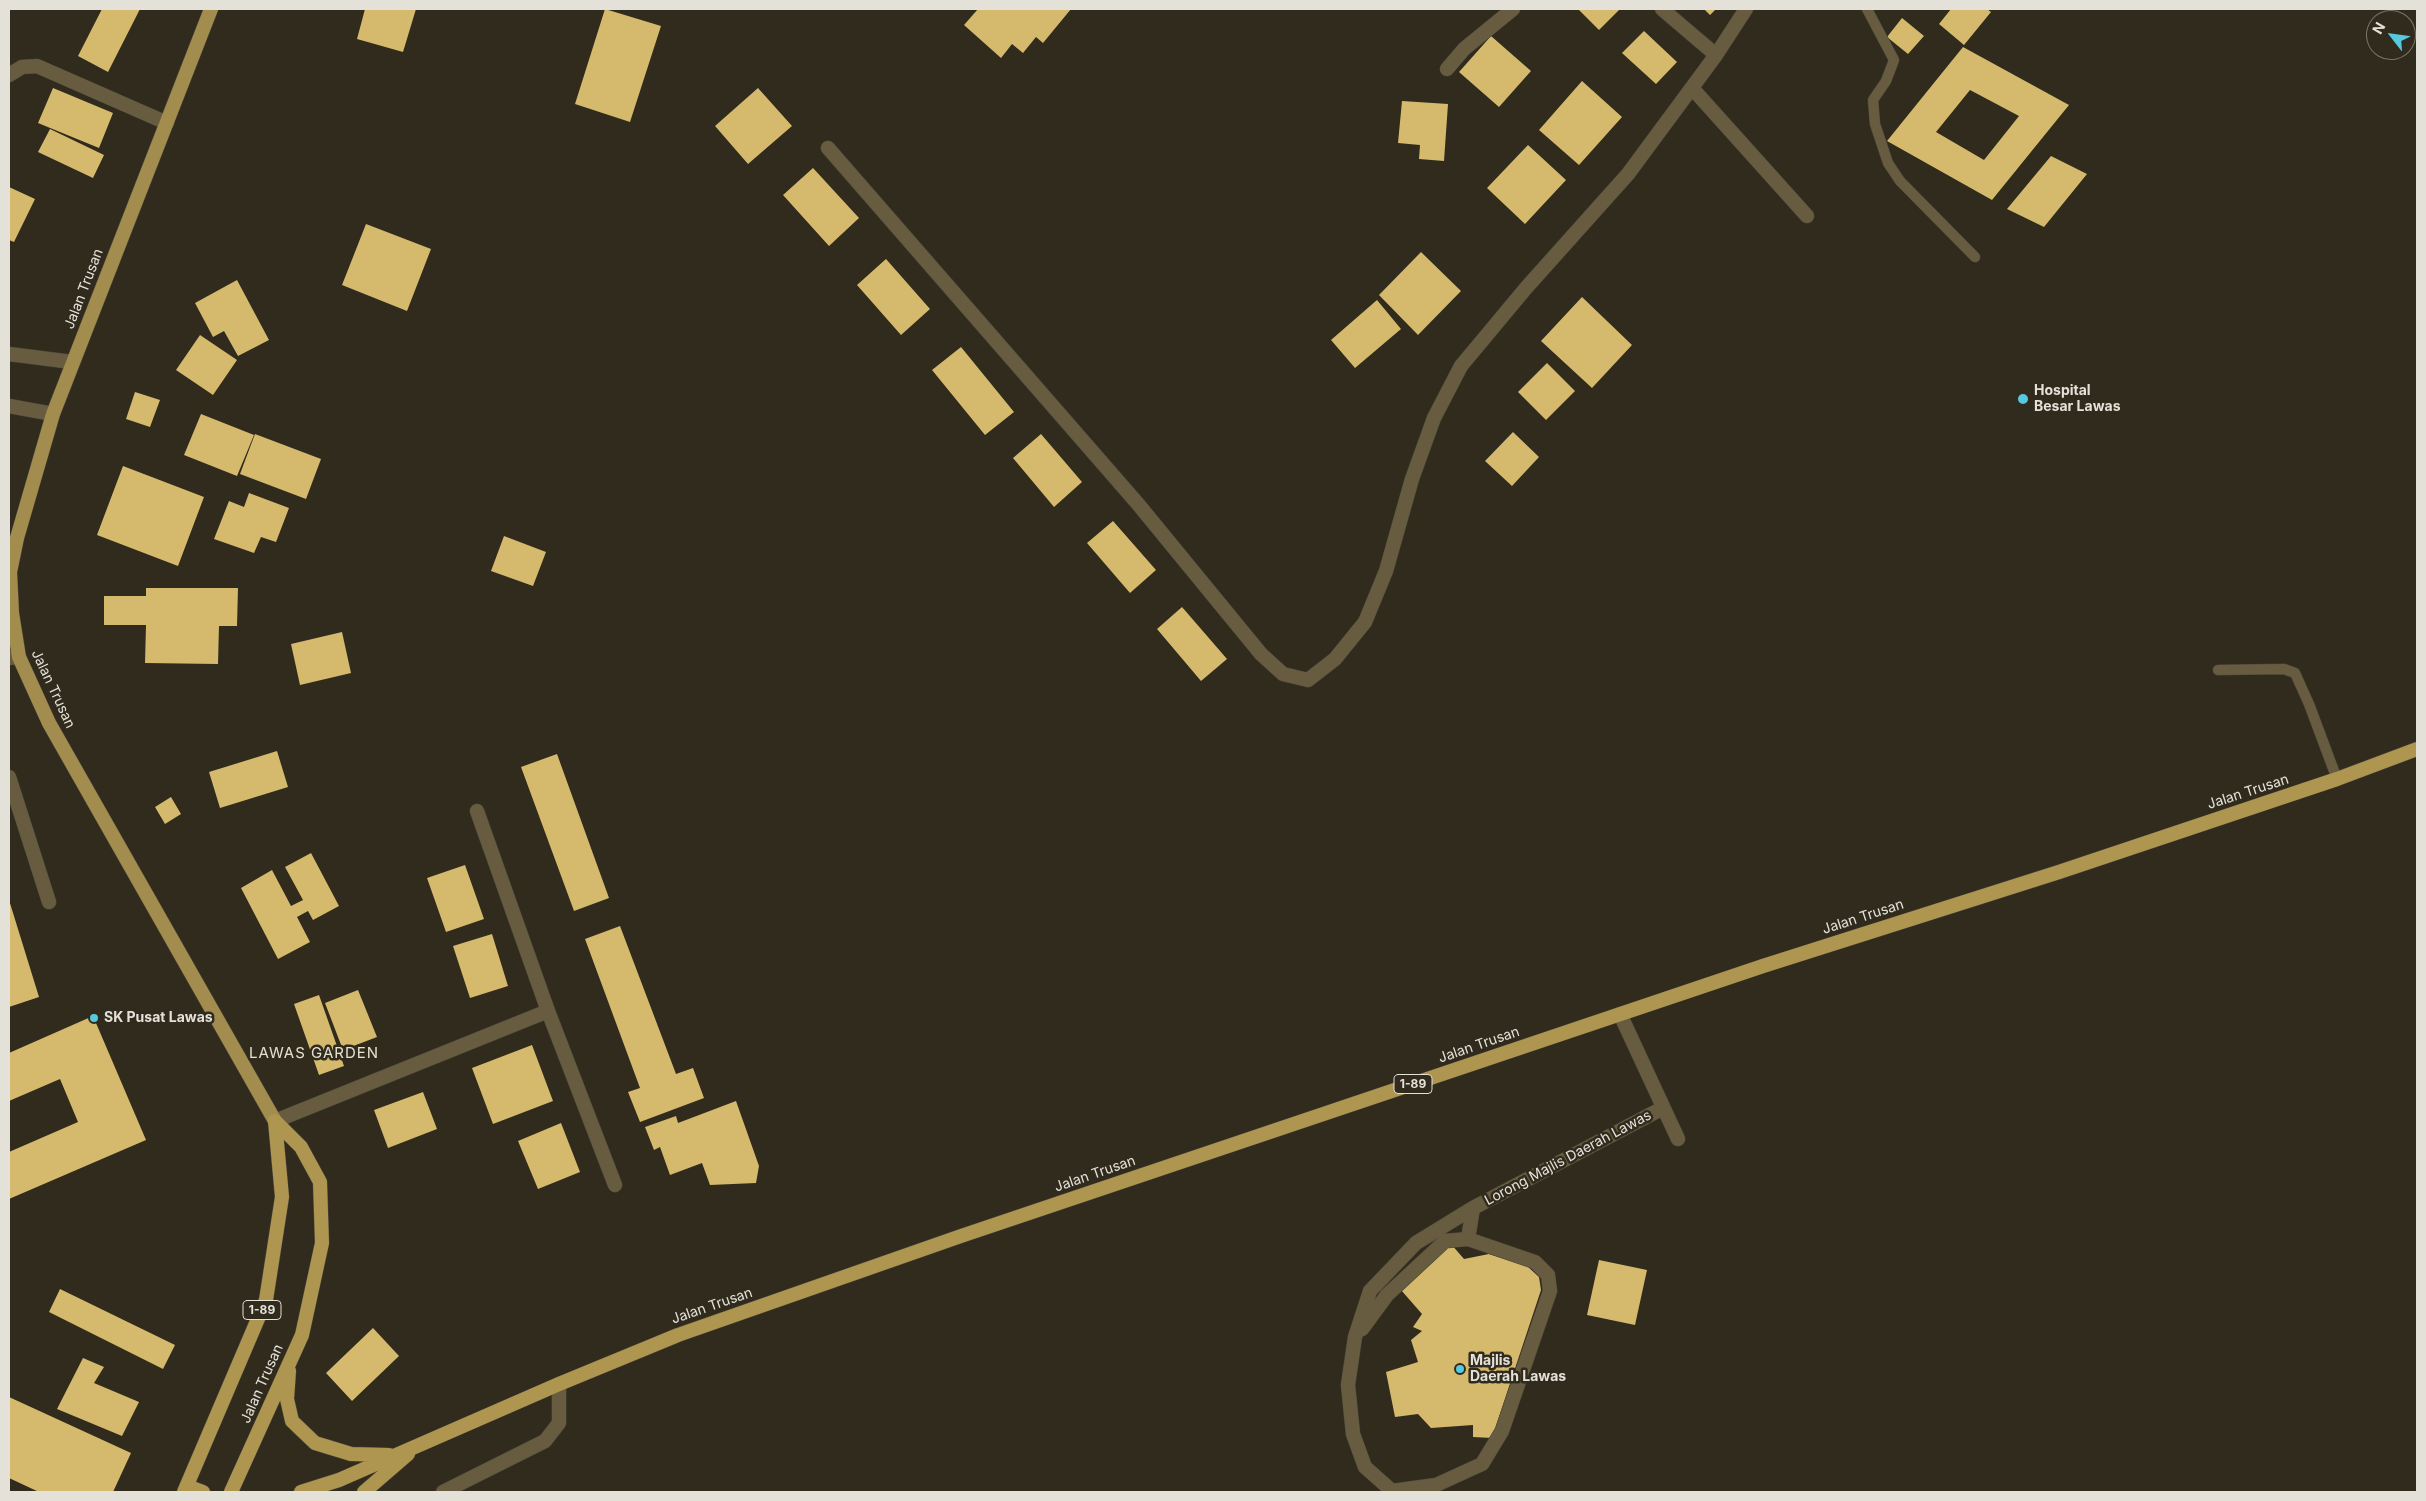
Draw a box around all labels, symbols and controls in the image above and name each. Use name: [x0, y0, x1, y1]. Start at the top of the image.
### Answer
north arrow: [2366, 10, 2416, 60]
text: N: [2368, 19, 2388, 37]
street label: Jalan Trusan: [61, 246, 107, 332]
place label: Hospital Besar Lawas: [2034, 383, 2120, 416]
marker: Hospital Besar Lawas: [2016, 392, 2030, 406]
street label: Jalan Trusan: [28, 647, 78, 731]
street label: Jalan Trusan: [2205, 771, 2291, 813]
street label: Jalan Trusan: [1820, 896, 1906, 938]
place label: SK Pusat Lawas: [104, 1010, 213, 1026]
marker: SK Pusat Lawas: [88, 1012, 100, 1024]
street label: Jalan Trusan: [1436, 1023, 1522, 1067]
district label: LAWAS GARDEN: [247, 1044, 381, 1062]
road number: 1-89: [1394, 1074, 1432, 1094]
street label: Lorong Majlis Daerah Lawas: [1482, 1107, 1654, 1209]
street label: Jalan Trusan: [1052, 1152, 1138, 1196]
street label: Jalan Trusan: [669, 1284, 755, 1328]
road number: 1-89: [243, 1300, 281, 1320]
street label: Jalan Trusan: [237, 1342, 287, 1426]
place label: Majlis Daerah Lawas: [1470, 1353, 1566, 1385]
marker: Majlis Daerah Lawas: [1454, 1363, 1466, 1375]

